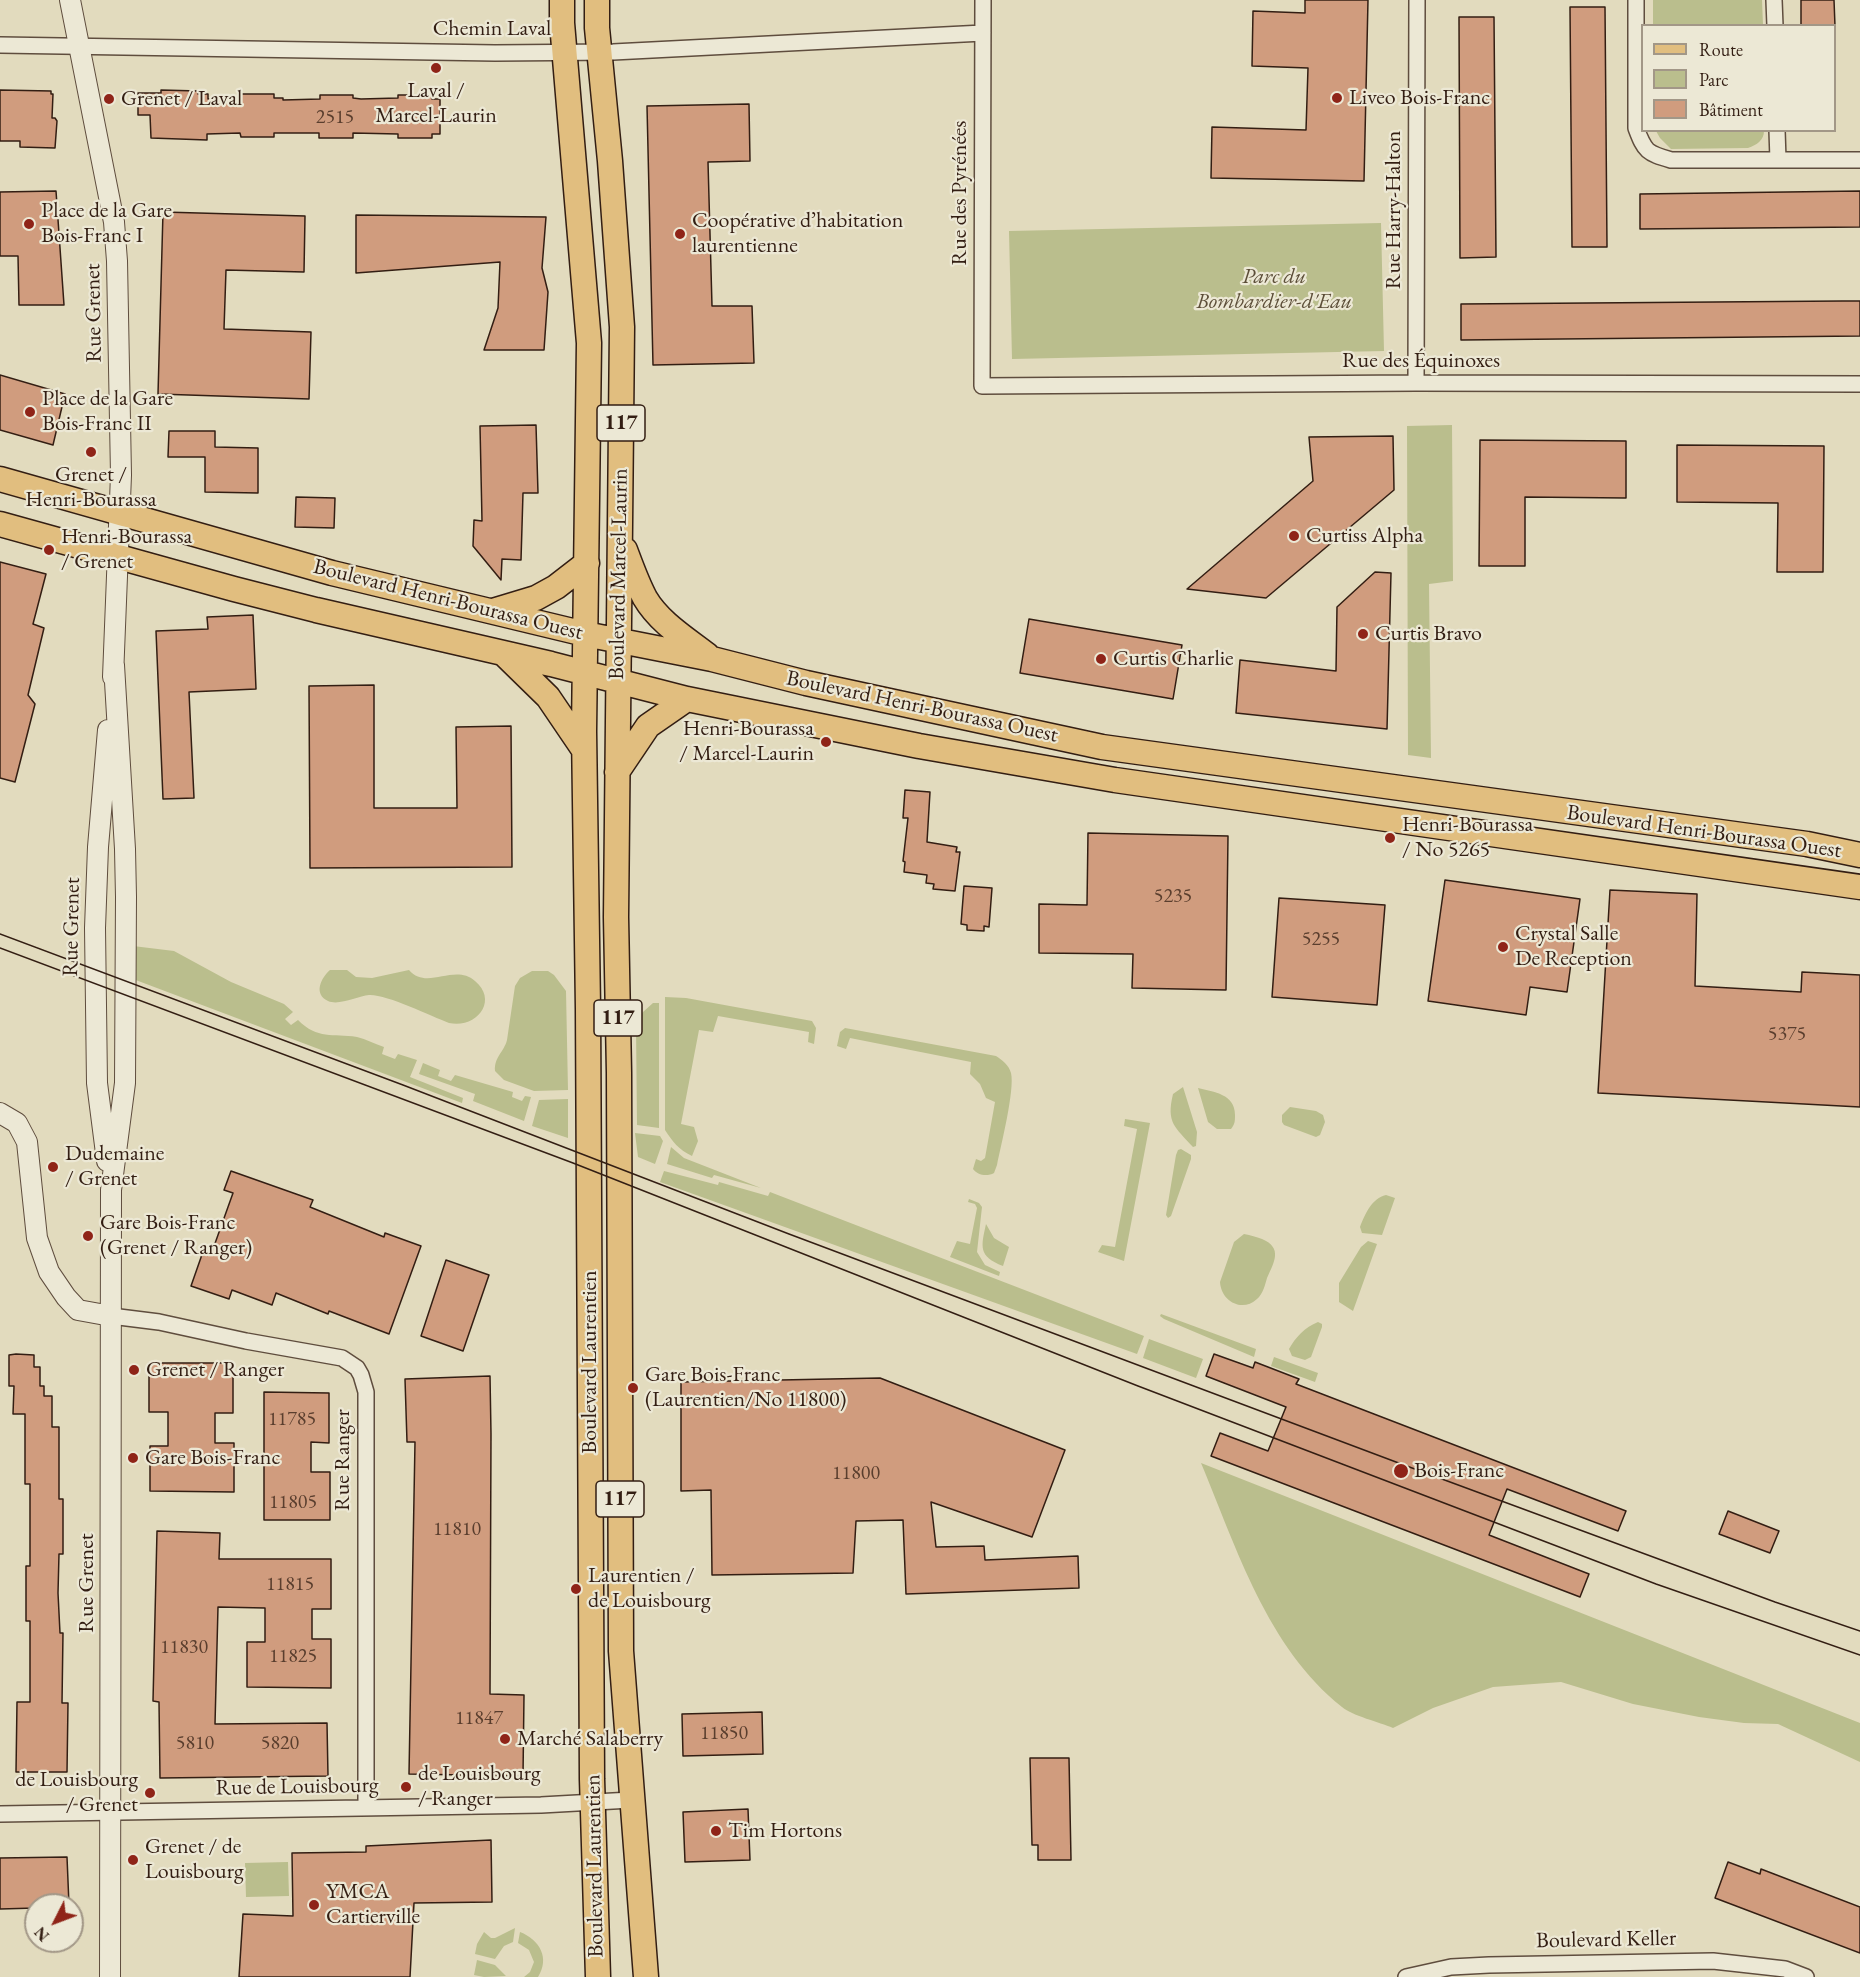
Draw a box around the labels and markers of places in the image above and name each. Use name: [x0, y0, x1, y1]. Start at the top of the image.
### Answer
marker: Laval / Marcel-Laurin: [429, 61, 443, 75]
place label: Laval / Marcel-Laurin: [375, 78, 497, 130]
place label: Liveo Bois-Franc: [1349, 85, 1490, 111]
place label: Grenet / Laval: [121, 86, 242, 112]
marker: Liveo Bois-Franc: [1330, 91, 1344, 105]
marker: Grenet / Laval: [102, 92, 116, 106]
place label: Place de la Gare Bois-Franc I: [41, 198, 172, 249]
place label: Coopérative d’habitation laurentienne: [692, 208, 903, 260]
marker: Place de la Gare Bois-Franc I: [22, 217, 36, 231]
marker: Coopérative d’habitation laurentienne: [673, 227, 687, 241]
place label: Place de la Gare Bois-Franc II: [42, 386, 173, 438]
marker: Place de la Gare Bois-Franc II: [23, 405, 37, 419]
marker: Grenet / Henri-Bourassa: [84, 445, 98, 459]
place label: Grenet / Henri-Bourassa: [25, 462, 157, 514]
place label: Curtiss Alpha: [1306, 523, 1423, 549]
place label: Henri-Bourassa / Grenet: [61, 524, 192, 576]
marker: Curtiss Alpha: [1287, 529, 1301, 543]
marker: Henri-Bourassa / Grenet: [42, 543, 56, 557]
place label: Curtis Bravo: [1375, 621, 1482, 647]
marker: Curtis Bravo: [1356, 627, 1370, 641]
place label: Curtis Charlie: [1113, 646, 1234, 672]
marker: Curtis Charlie: [1094, 652, 1108, 666]
place label: Henri-Bourassa / Marcel-Laurin: [679, 716, 814, 768]
marker: Henri-Bourassa / Marcel-Laurin: [819, 735, 833, 749]
place label: Henri-Bourassa / No 5265: [1402, 812, 1533, 864]
marker: Henri-Bourassa / No 5265: [1383, 831, 1397, 845]
place label: Crystal Salle De Reception: [1515, 921, 1632, 972]
marker: Crystal Salle De Reception: [1496, 940, 1510, 954]
place label: Dudemaine / Grenet: [65, 1141, 164, 1192]
marker: Dudemaine / Grenet: [46, 1160, 60, 1174]
place label: Gare Bois-Franc (Grenet / Ranger): [100, 1210, 252, 1262]
marker: Gare Bois-Franc (Grenet / Ranger): [81, 1229, 95, 1243]
place label: Grenet / Ranger: [146, 1357, 284, 1383]
place label: Gare Bois-Franc (Laurentien/No 11800): [645, 1362, 846, 1414]
marker: Grenet / Ranger: [127, 1363, 141, 1377]
marker: Gare Bois-Franc (Laurentien/No 11800): [626, 1381, 640, 1395]
place label: Gare Bois-Franc: [145, 1445, 280, 1471]
marker: Gare Bois-Franc: [126, 1451, 140, 1465]
place label: Bois-Franc: [1414, 1458, 1504, 1484]
marker: Bois-Franc: [1392, 1462, 1410, 1480]
place label: Laurentien / de Louisbourg: [588, 1563, 711, 1615]
marker: Laurentien / de Louisbourg: [569, 1582, 583, 1596]
place label: Marché Salaberry: [517, 1726, 663, 1752]
marker: Marché Salaberry: [498, 1732, 512, 1746]
place label: de Louisbourg / Ranger: [418, 1761, 541, 1813]
place label: de Louisbourg / Grenet: [15, 1767, 138, 1819]
marker: de Louisbourg / Ranger: [399, 1780, 413, 1794]
marker: de Louisbourg / Grenet: [143, 1786, 157, 1800]
place label: Tim Hortons: [728, 1818, 842, 1844]
marker: Tim Hortons: [709, 1824, 723, 1838]
place label: Grenet / de Louisbourg: [145, 1834, 244, 1886]
marker: Grenet / de Louisbourg: [126, 1853, 140, 1867]
place label: YMCA Cartierville: [326, 1879, 420, 1930]
marker: YMCA Cartierville: [307, 1898, 321, 1912]

